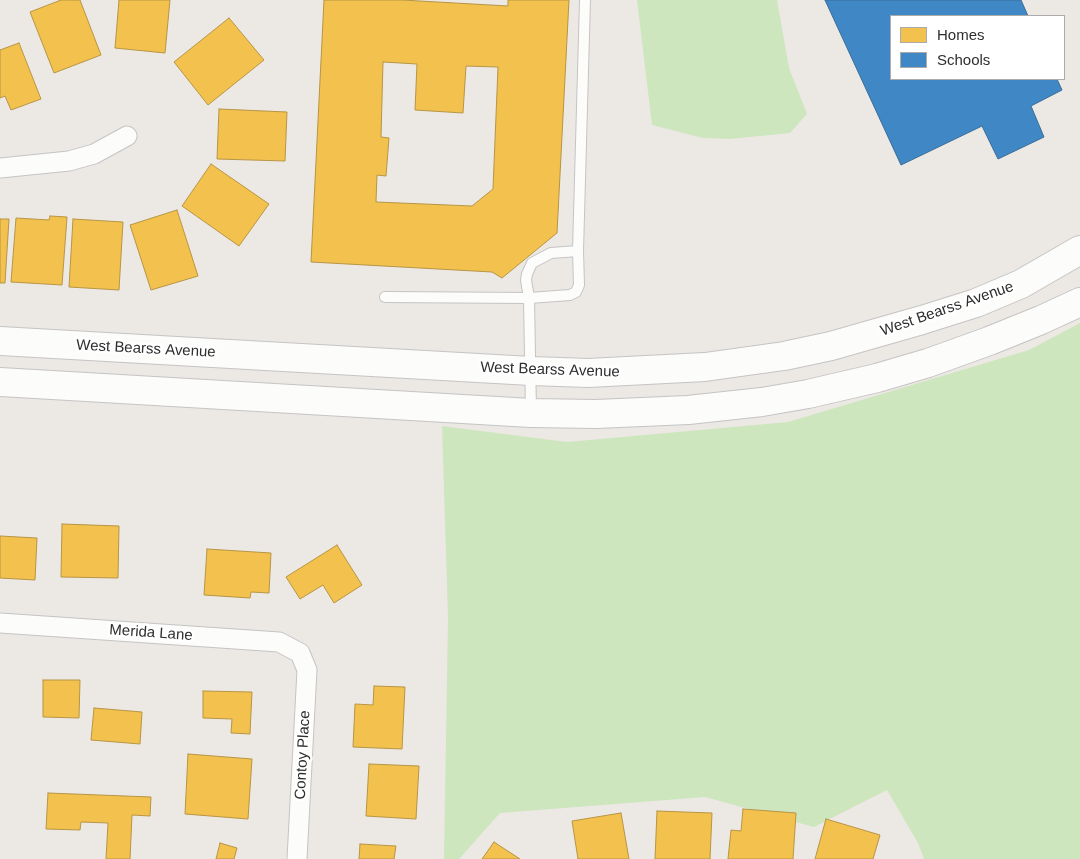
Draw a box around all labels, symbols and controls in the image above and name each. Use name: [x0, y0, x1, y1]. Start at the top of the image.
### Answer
legend: [890, 15, 1065, 80]
text: Homes: [937, 26, 985, 43]
text: Schools: [937, 51, 990, 68]
street label: West Bearss Avenue: [878, 278, 1016, 340]
street label: West Bearss Avenue: [76, 336, 216, 362]
street label: West Bearss Avenue: [480, 359, 620, 381]
street label: Merida Lane: [109, 621, 193, 645]
street label: Contoy Place: [292, 710, 314, 800]

